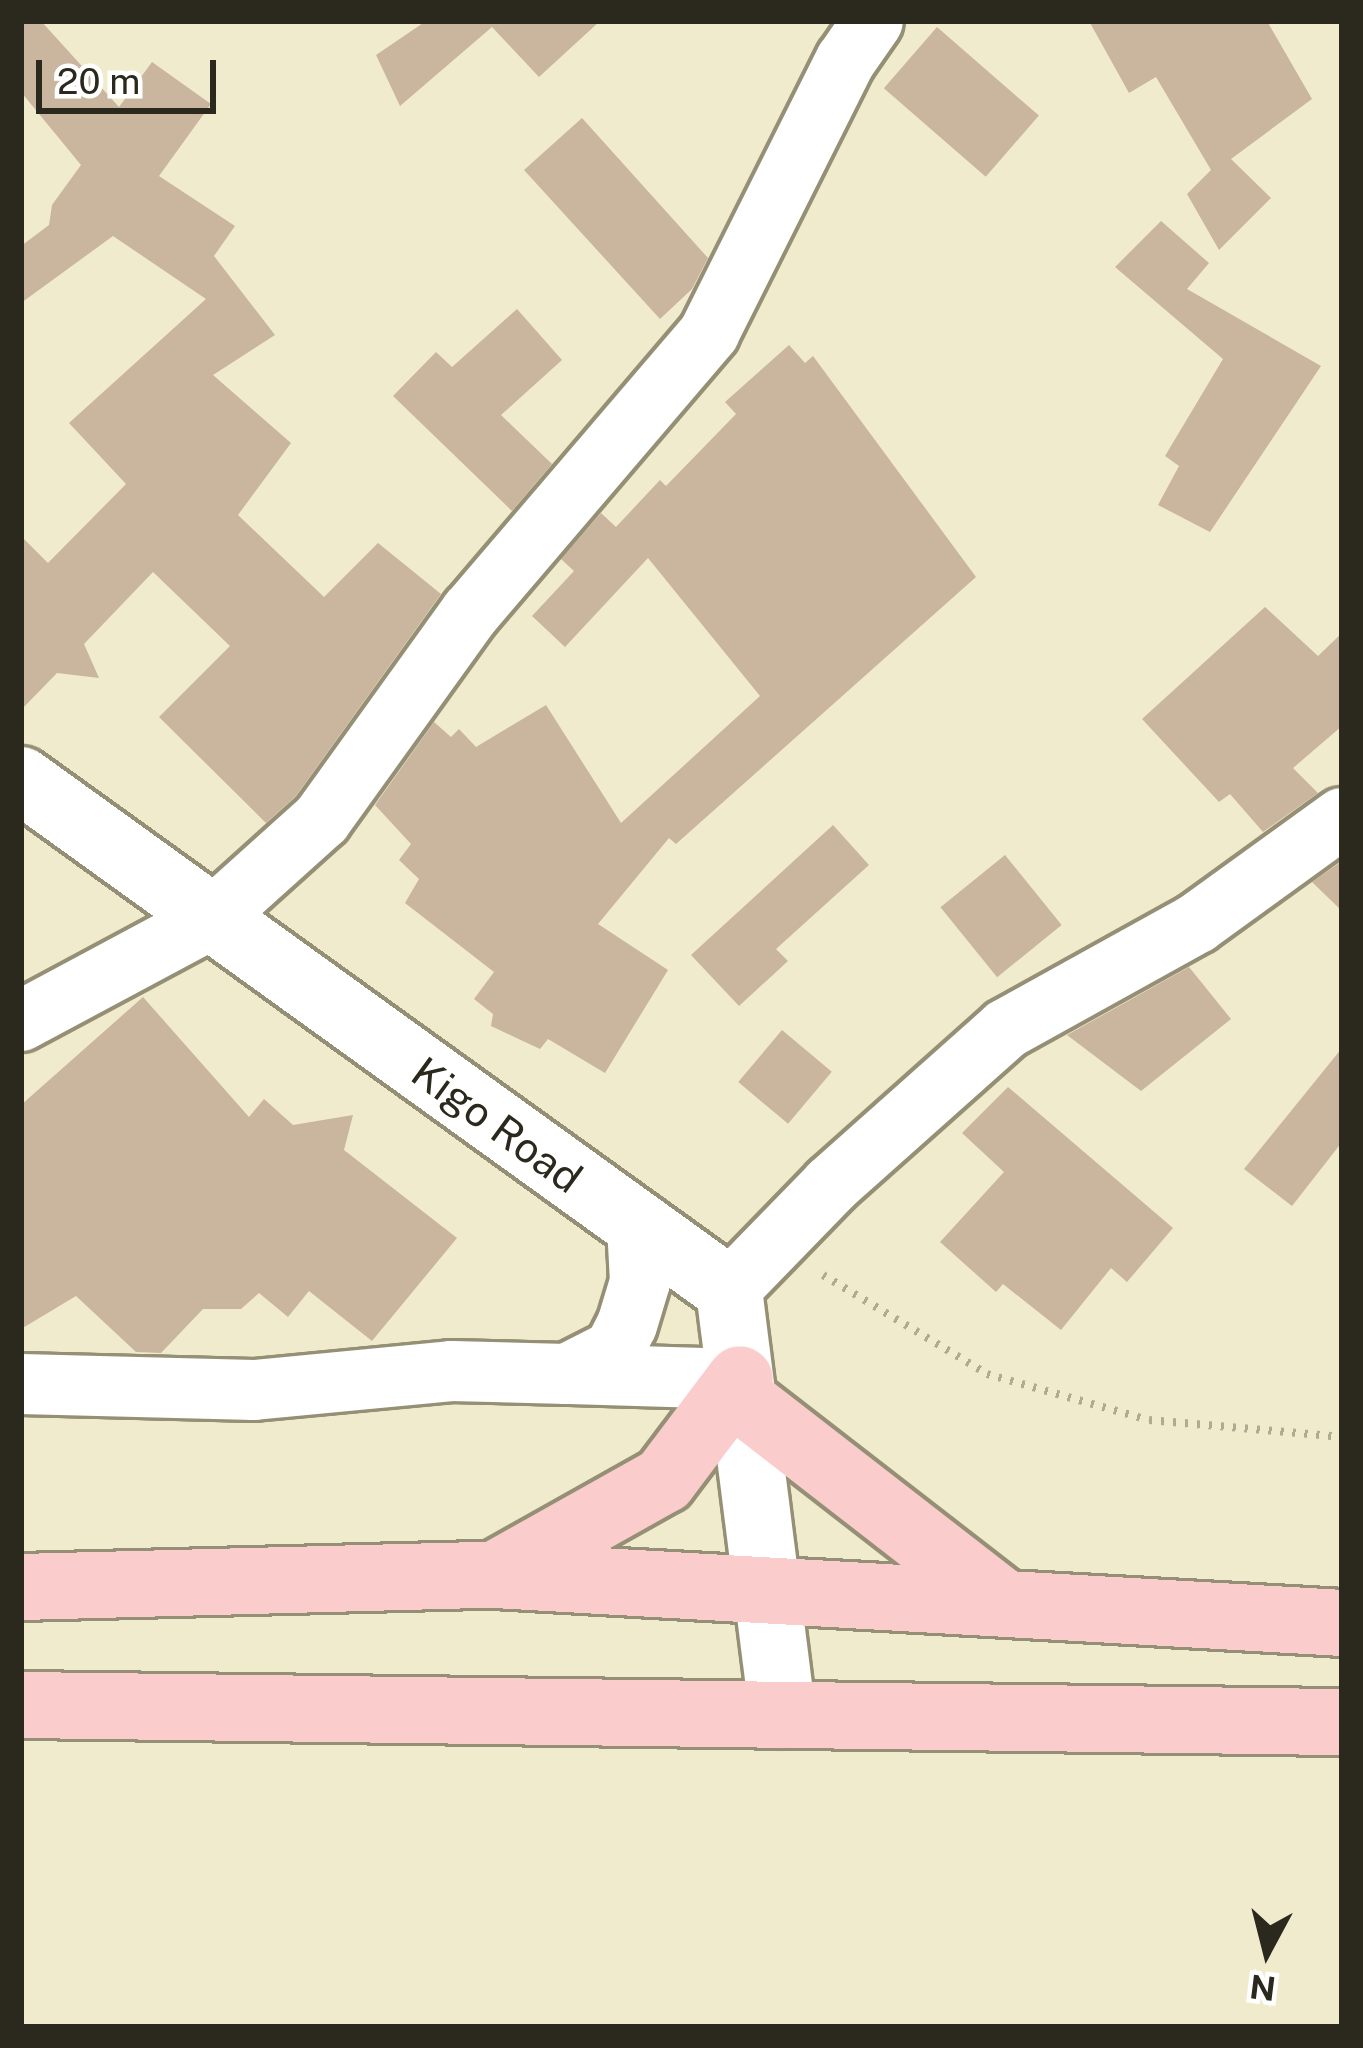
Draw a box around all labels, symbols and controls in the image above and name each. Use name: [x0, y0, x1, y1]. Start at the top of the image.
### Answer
scale bar: [42, 36, 222, 110]
text: 20 m: [57, 60, 140, 102]
street label: Kigo Road: [402, 1046, 592, 1204]
north arrow: [1207, 1892, 1327, 2012]
text: N: [1247, 1967, 1278, 2008]

